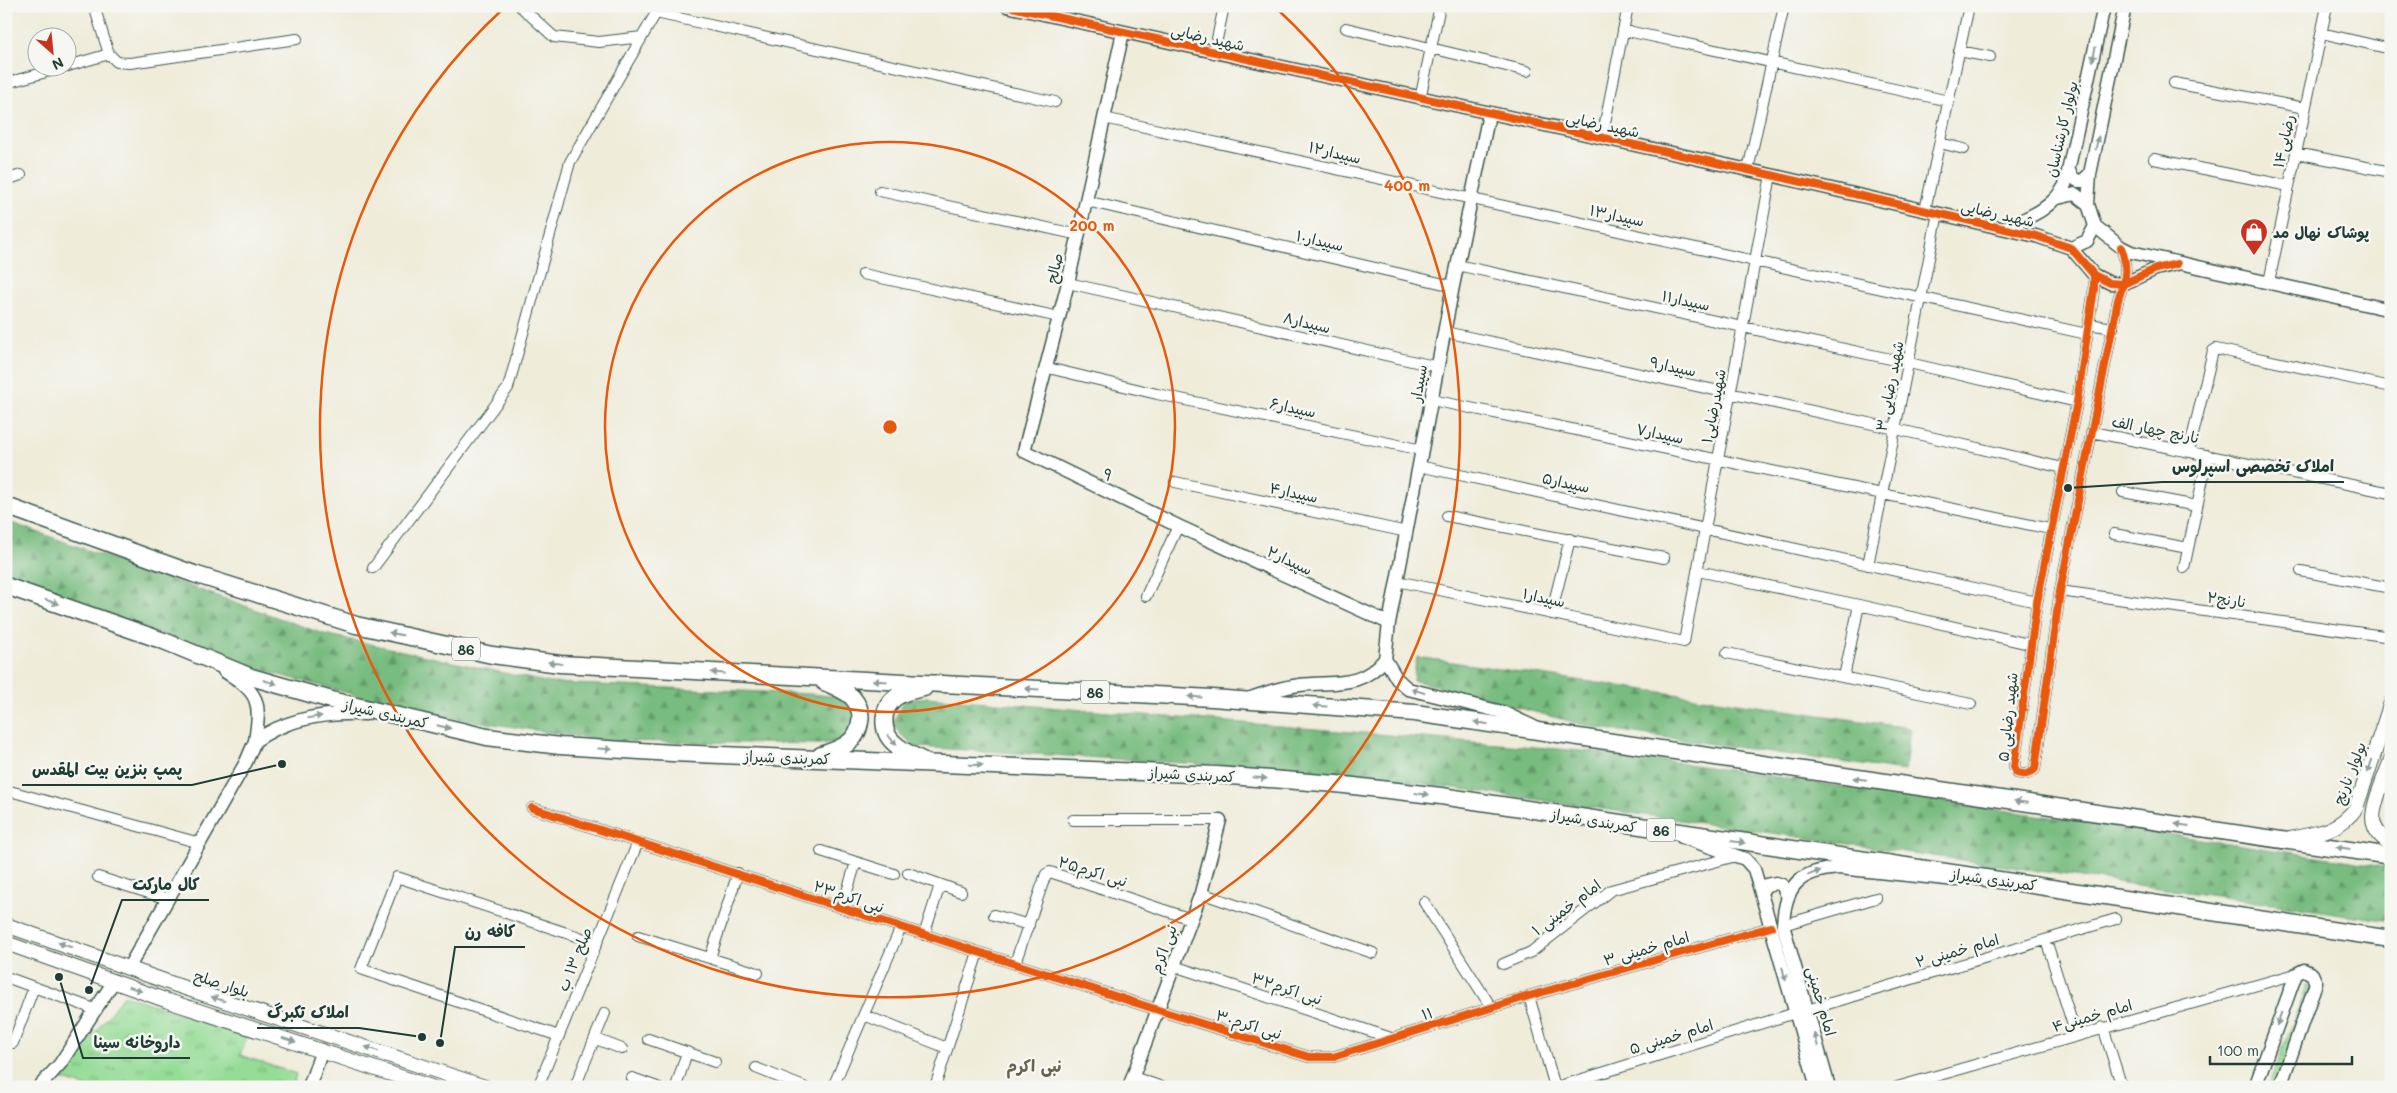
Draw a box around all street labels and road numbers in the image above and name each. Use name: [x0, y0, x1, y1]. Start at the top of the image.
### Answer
street label: شهید رضایی: [1169, 19, 1247, 56]
street label: بولوار کارشناسان: [2040, 79, 2083, 179]
street label: شهید رضایی: [1564, 106, 1642, 143]
street label: رضایی۱۴: [2268, 112, 2299, 170]
street label: سپیدار۱۲: [1307, 136, 1363, 169]
street label: شهید رضایی: [1959, 195, 2037, 232]
street label: سپیدار۱۳: [1588, 199, 1646, 232]
street label: سپیدار۱۰: [1294, 225, 1346, 256]
street label: صالح: [1041, 251, 1068, 285]
street label: سپیدار۱۱: [1660, 285, 1712, 316]
street label: سپیدار۸: [1281, 307, 1333, 338]
street label: شهید رضایی ۳: [1870, 339, 1909, 433]
street label: سپیدار۹: [1648, 351, 1698, 382]
street label: سپیدار: [1405, 363, 1432, 404]
street label: شهیدرضایی۱: [1696, 367, 1731, 445]
street label: سپیدار۶: [1268, 392, 1318, 423]
street label: نارنج چهار الف: [2110, 411, 2202, 448]
street label: سپیدار۷: [1634, 418, 1686, 449]
street label: ۹: [1099, 463, 1117, 485]
street label: سپیدار۵: [1540, 467, 1592, 498]
street label: سپیدار۴: [1268, 477, 1320, 508]
street label: سپیدار۲: [1264, 541, 1316, 580]
street label: سپیدار۱: [1521, 583, 1567, 612]
street label: نارنج۲: [2206, 586, 2248, 613]
road number: 86: [452, 638, 480, 661]
street label: شهید رضایی ۵: [1992, 671, 2023, 763]
road number: 86: [1081, 680, 1109, 704]
street label: کمربندی شیراز: [340, 693, 431, 733]
street label: بولوار نارنج: [2328, 739, 2371, 808]
street label: کمربندی شیراز: [742, 745, 831, 769]
street label: کمربندی شیراز: [1147, 762, 1236, 786]
street label: کمربندی شیراز: [1549, 803, 1638, 837]
road number: 86: [1647, 818, 1675, 842]
street label: نبی اکرم۲۵: [1055, 851, 1130, 894]
street label: کمربندی شیراز: [1949, 863, 2038, 895]
street label: امام خمینی ۱: [1527, 874, 1606, 941]
street label: نبی اکرم۲۳: [810, 875, 887, 920]
street label: نبی اکرم: [1145, 922, 1184, 977]
street label: صلح ۱۳ ب: [552, 924, 597, 994]
street label: امام خمینی ۳: [1601, 926, 1692, 972]
street label: امام خمینی ۲: [1913, 928, 2002, 973]
street label: امام خمینی: [1801, 964, 1841, 1039]
street label: بلوار صلح: [192, 965, 252, 1002]
street label: نبی اکرم۳۲: [1248, 967, 1325, 1012]
street label: امام خمینی۴: [2050, 994, 2135, 1038]
street label: ۱۱: [1419, 1002, 1435, 1024]
street label: نبی اکرم۳۰: [1213, 1005, 1284, 1046]
street label: امام خمینی ۵: [1627, 1014, 1716, 1060]

